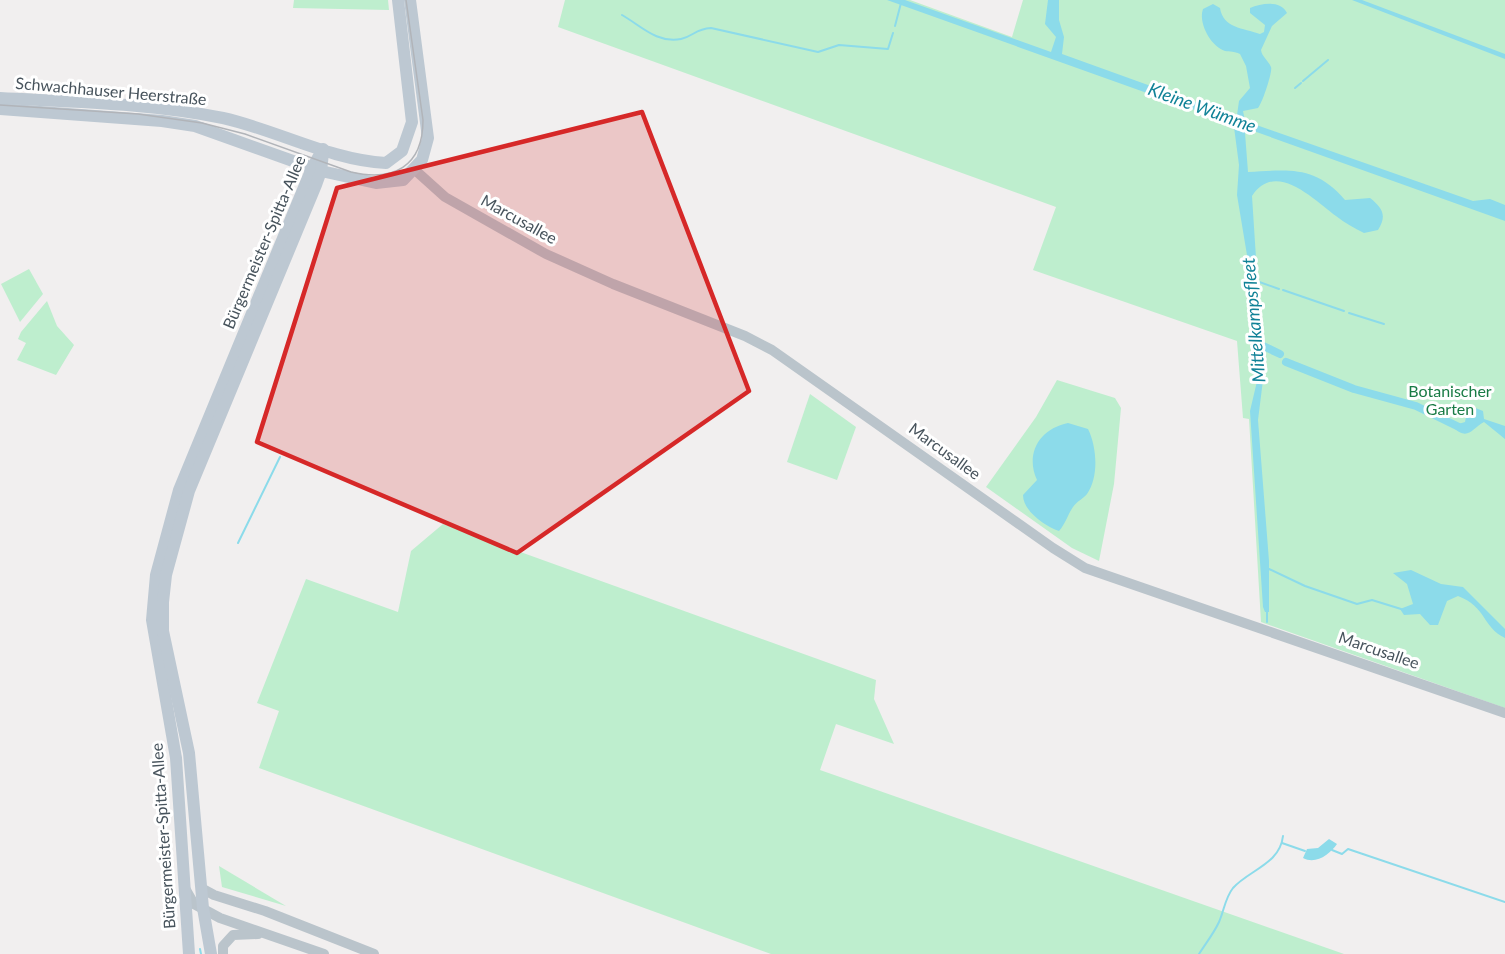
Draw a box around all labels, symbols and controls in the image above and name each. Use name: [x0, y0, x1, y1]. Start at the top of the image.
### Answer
street label: Schwachhauser Heerstraße: [15, 73, 207, 108]
water label: Kleine Wümme: [1145, 77, 1259, 137]
street label: Bürgermeister-Spitta-Allee: [218, 152, 309, 331]
street label: Marcusallee: [478, 190, 561, 247]
water label: Mittelkampsfleet: [1237, 256, 1269, 383]
park label: Botanischer Garten: [1408, 381, 1492, 418]
street label: Marcusallee: [906, 418, 985, 483]
street label: Marcusallee: [1336, 627, 1422, 672]
street label: Bürgermeister-Spitta-Allee: [147, 742, 178, 930]

